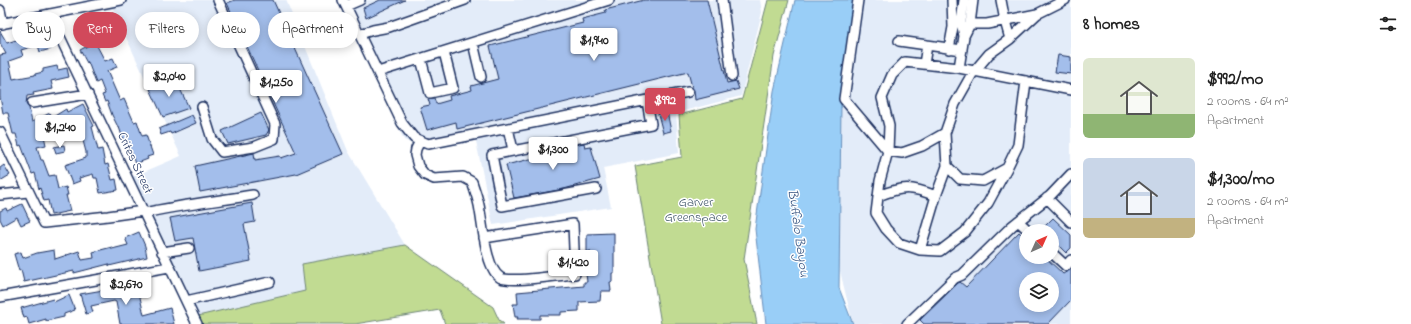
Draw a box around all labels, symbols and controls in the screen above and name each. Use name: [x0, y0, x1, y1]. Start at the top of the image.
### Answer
chip: Buy: [12, 12, 65, 48]
chip: Rent: [73, 12, 127, 48]
chip: Filters: [135, 12, 199, 48]
chip: New: [207, 12, 260, 48]
chip: Apartment: [268, 12, 358, 48]
text: 8 homes: [1083, 12, 1140, 37]
icon: filters: [1377, 13, 1399, 35]
pin: $1,940: [561, 28, 627, 62]
text: $1,940: [579, 31, 609, 50]
pin: $2,040: [136, 64, 202, 98]
text: $2,040: [152, 67, 186, 86]
text: $992/mo: [1207, 67, 1263, 92]
pin: $1,250: [243, 70, 309, 104]
text: $1,250: [259, 73, 293, 92]
icon: home: [1115, 74, 1163, 122]
pin: $992: [641, 88, 689, 122]
text: $992: [654, 91, 676, 110]
text: 2 rooms · 64 m²: [1207, 92, 1289, 111]
text: Apartment: [1207, 111, 1264, 130]
pin: $1,240: [27, 115, 93, 149]
text: $1,240: [44, 118, 76, 137]
street label: Crites Street: [112, 129, 158, 198]
pin: $1,300: [520, 137, 586, 171]
text: $1,300: [538, 140, 568, 159]
text: $1,300/mo: [1207, 167, 1275, 192]
icon: home: [1115, 174, 1163, 222]
water label: Buffalo Bayou: [781, 188, 815, 278]
text: 2 rooms · 64 m²: [1207, 192, 1289, 211]
park label: Garver Greenspace: [665, 193, 727, 227]
text: Apartment: [1207, 211, 1264, 230]
north arrow: [1019, 224, 1059, 264]
map controls: [1019, 224, 1059, 312]
pin: $1,420: [540, 250, 606, 284]
text: $1,420: [557, 253, 589, 272]
pin: $2,670: [93, 272, 159, 306]
button: layers: [1019, 272, 1059, 312]
text: $2,670: [109, 275, 143, 294]

